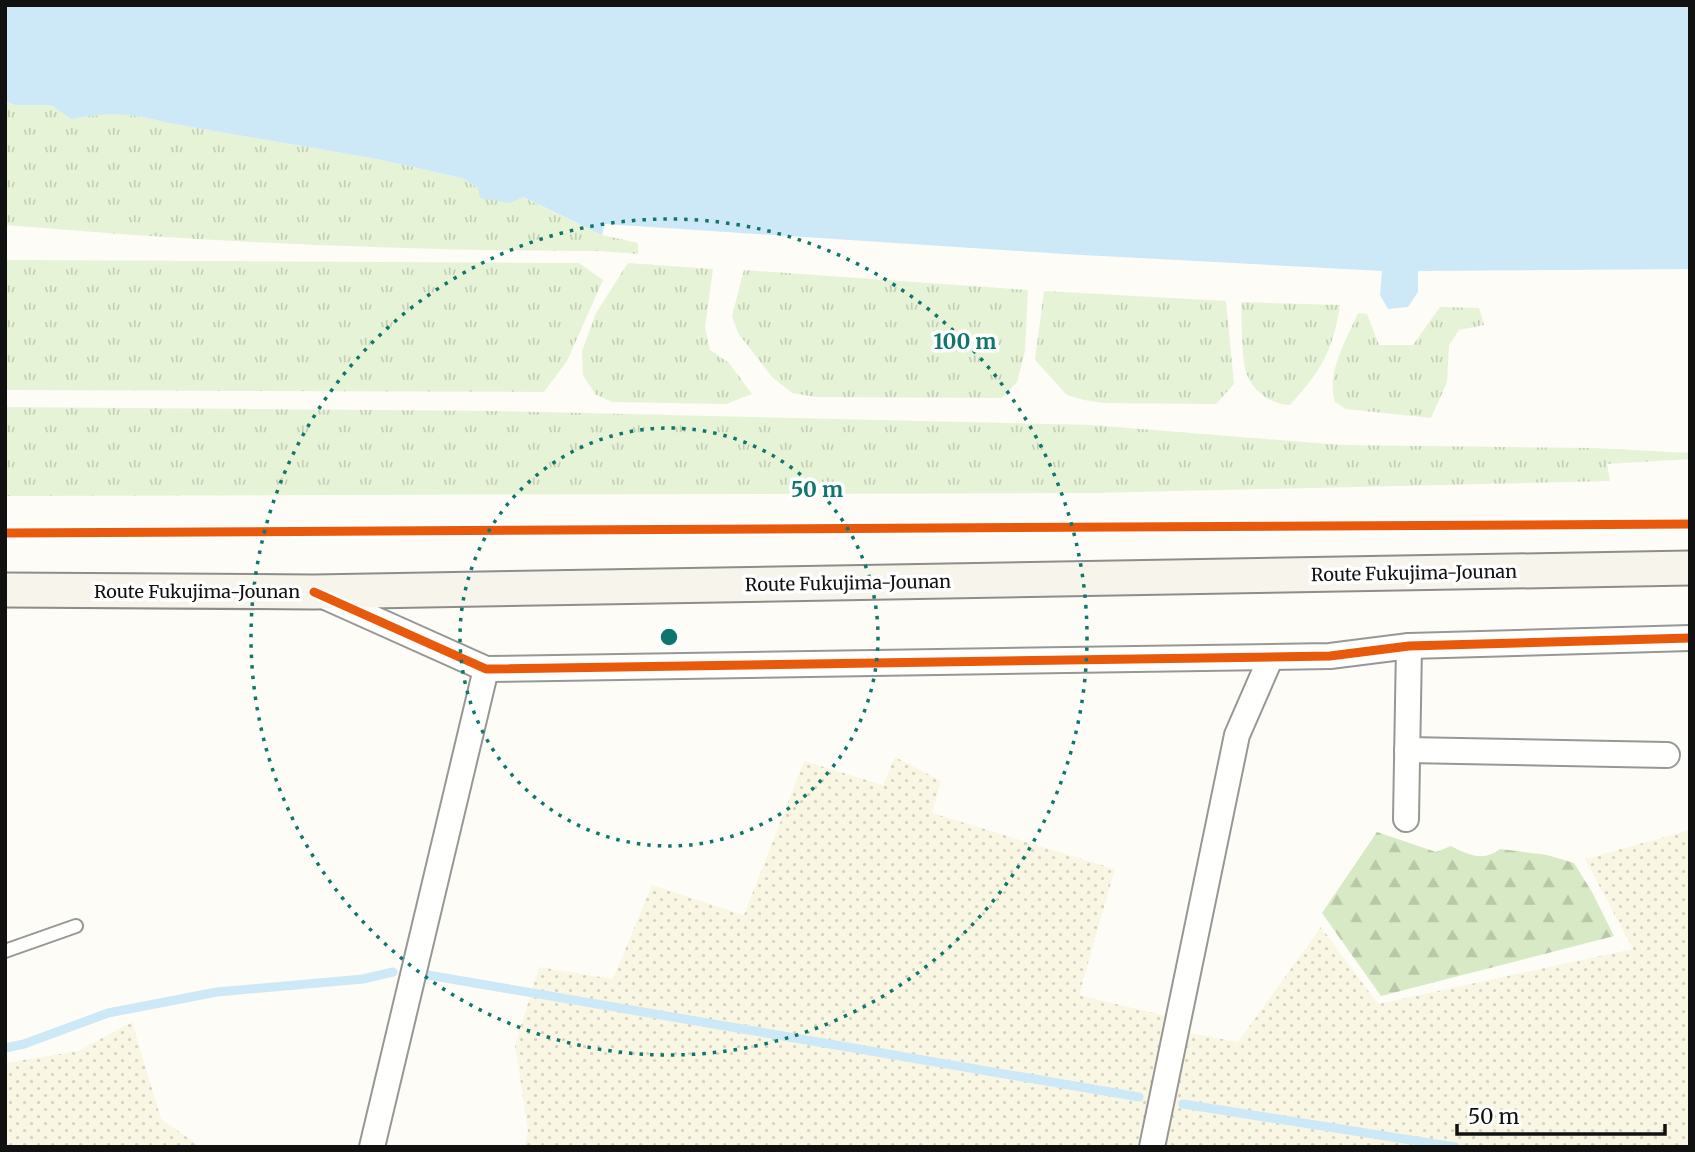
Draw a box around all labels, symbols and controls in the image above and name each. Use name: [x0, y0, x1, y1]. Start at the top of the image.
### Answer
text: 100 m: [934, 328, 996, 355]
text: 50 m: [791, 476, 843, 503]
street label: Route Fukujima-Jounan: [1311, 560, 1517, 586]
street label: Route Fukujima-Jounan: [745, 570, 951, 596]
street label: Route Fukujima-Jounan: [94, 580, 300, 603]
centre of rings: [657, 625, 681, 649]
scale bar: [1457, 1092, 1665, 1136]
text: 50 m: [1468, 1103, 1519, 1130]

